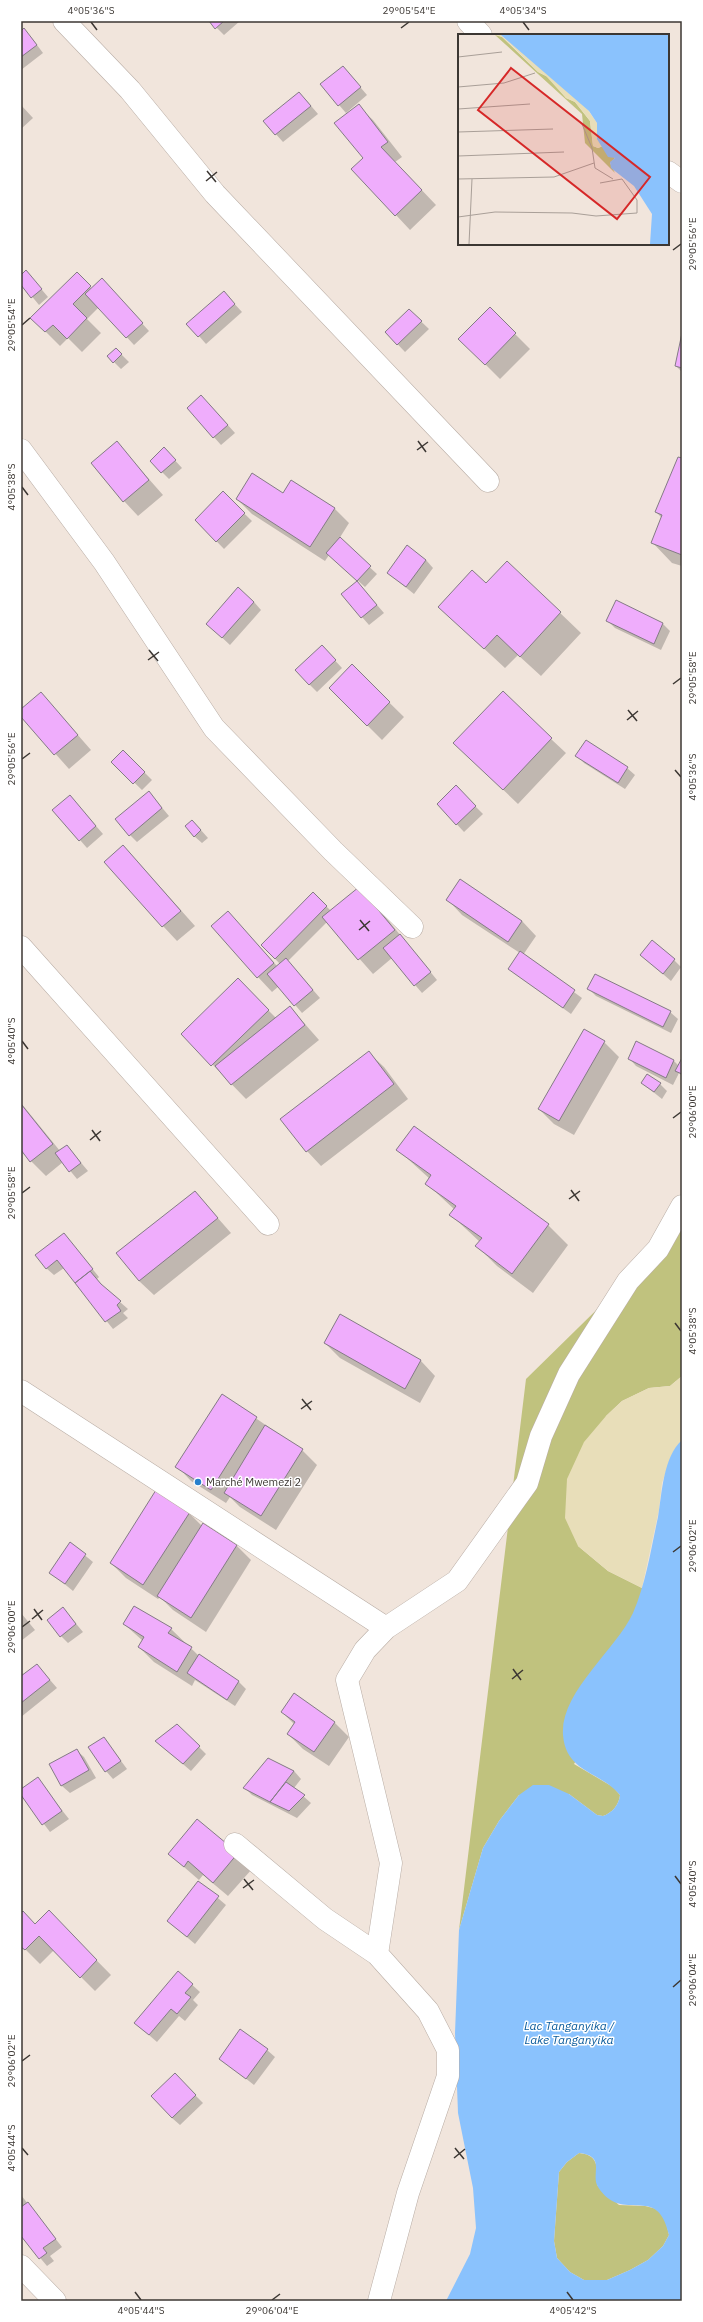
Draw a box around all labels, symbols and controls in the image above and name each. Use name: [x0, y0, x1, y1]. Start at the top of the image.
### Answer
text: 4°05'36"S: [67, 4, 115, 17]
text: 29°05'54"E: [382, 4, 436, 17]
text: 4°05'34"S: [499, 4, 547, 17]
inset map: [458, 34, 669, 245]
text: 29°05'56"E: [686, 217, 699, 271]
text: 29°05'54"E: [5, 298, 18, 352]
text: 4°05'38"S: [5, 463, 18, 511]
text: 29°05'58"E: [686, 651, 699, 705]
text: 29°05'56"E: [5, 732, 18, 786]
text: 4°05'36"S: [686, 753, 699, 801]
text: 4°05'40"S: [5, 1017, 18, 1065]
text: 29°06'00"E: [686, 1085, 699, 1139]
text: 29°05'58"E: [5, 1166, 18, 1220]
text: 4°05'38"S: [686, 1307, 699, 1355]
place label: Marché Mwemezi 2: [206, 1475, 301, 1489]
marker: Marché Mwemezi 2: [193, 1477, 203, 1487]
text: 29°06'02"E: [686, 1519, 699, 1573]
text: 29°06'00"E: [5, 1600, 18, 1654]
text: 4°05'40"S: [686, 1860, 699, 1908]
text: 29°06'04"E: [686, 1953, 699, 2007]
water label: Lac Tanganyika / Lake Tanganyika: [524, 2018, 616, 2047]
text: 29°06'02"E: [5, 2034, 18, 2088]
text: 4°05'44"S: [5, 2124, 18, 2172]
text: 4°05'44"S: [117, 2304, 165, 2317]
text: 29°06'04"E: [245, 2304, 299, 2317]
text: 4°05'42"S: [549, 2304, 597, 2317]

